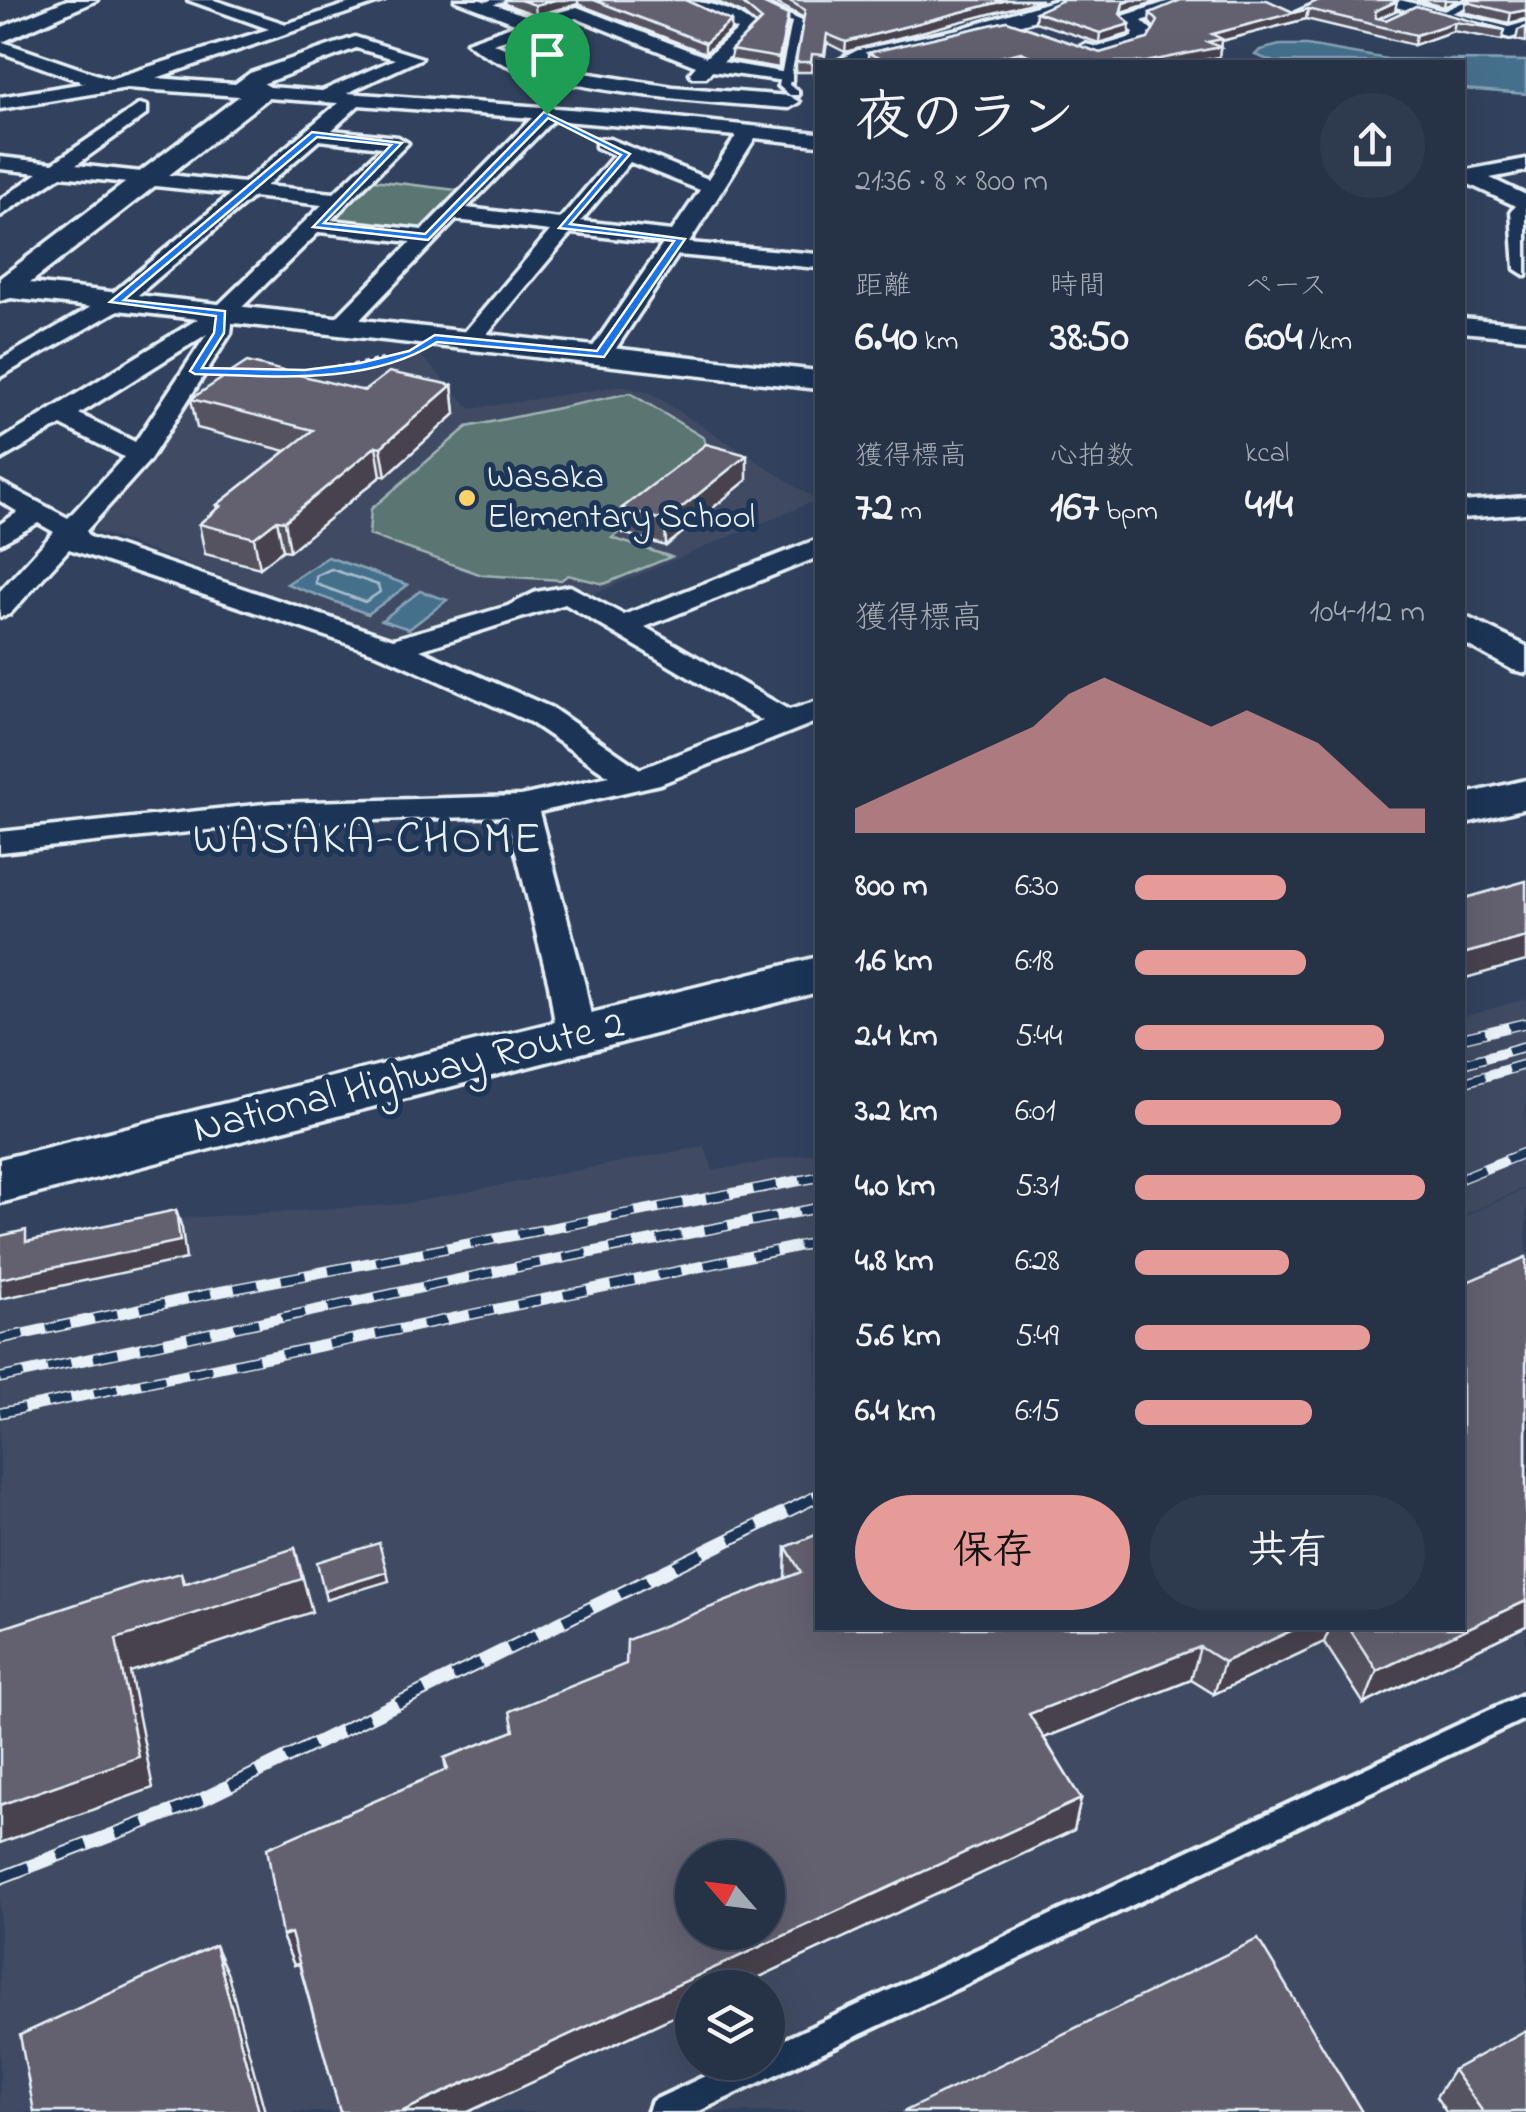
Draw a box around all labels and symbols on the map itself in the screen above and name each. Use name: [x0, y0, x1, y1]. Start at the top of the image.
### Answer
pin: [505, 12, 590, 115]
place label: Wasaka Elementary School: [487, 453, 755, 544]
marker: Wasaka Elementary School: [456, 487, 478, 509]
district label: WASAKA-CHOME: [193, 808, 543, 874]
street label: National Highway Route 2: [187, 995, 631, 1161]
north arrow: [675, 1840, 785, 1950]

